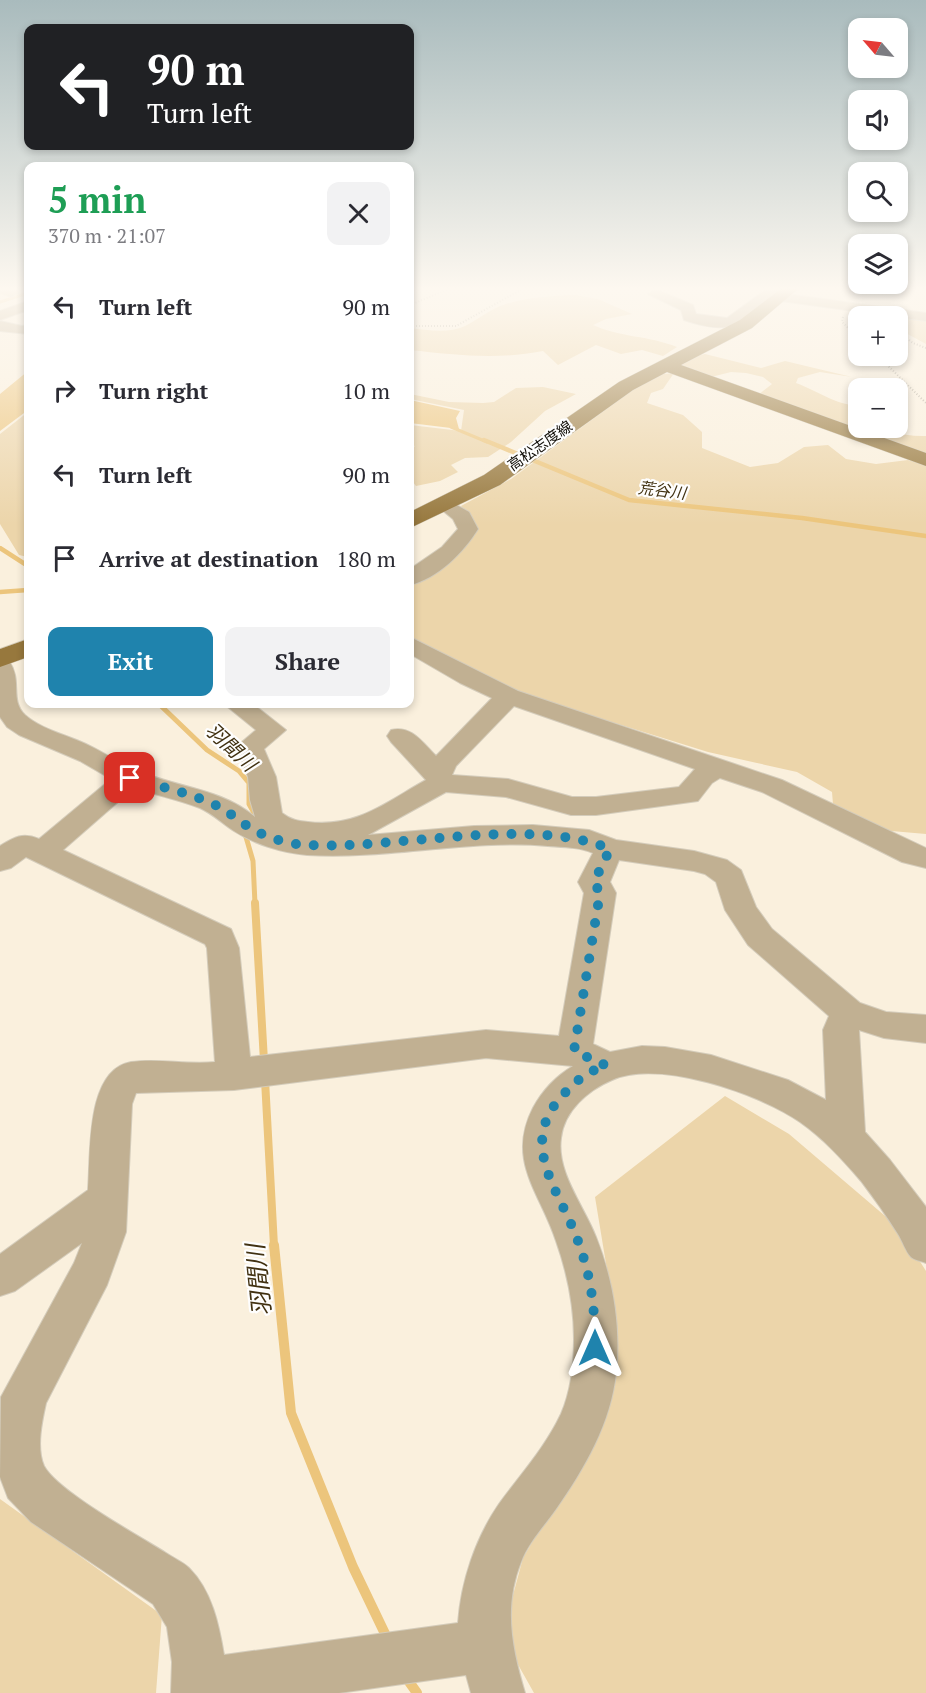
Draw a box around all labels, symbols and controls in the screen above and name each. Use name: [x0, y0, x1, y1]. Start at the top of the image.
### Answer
north arrow: [848, 18, 908, 78]
map controls: [848, 18, 908, 438]
text: 90 m: [147, 41, 245, 97]
icon: left: [48, 48, 126, 126]
button: sound: [848, 90, 908, 150]
text: Turn left: [147, 95, 252, 131]
button: search: [848, 162, 908, 222]
text: 5 min: [48, 176, 146, 223]
button: close: [327, 182, 390, 245]
text: 370 m · 21:07: [48, 222, 166, 249]
button: layers: [848, 234, 908, 294]
icon: left: [48, 290, 81, 323]
text: Turn left: [99, 292, 192, 321]
text: 90 m: [342, 292, 390, 321]
button: +: [848, 306, 908, 366]
icon: right: [48, 374, 81, 407]
text: Turn right: [99, 376, 208, 405]
text: 10 m: [342, 376, 390, 405]
button: −: [848, 378, 908, 438]
street label: 高松志度線: [503, 415, 576, 475]
icon: left: [48, 458, 81, 491]
text: Turn left: [99, 460, 192, 489]
text: 90 m: [342, 460, 390, 489]
water label: 荒谷川: [637, 476, 689, 504]
icon: arrive: [48, 542, 81, 575]
text: Arrive at destination: [99, 544, 318, 573]
text: 180 m: [336, 544, 396, 573]
button: Exit: [48, 627, 213, 696]
button: Share: [225, 627, 390, 696]
water label: 羽間川: [200, 716, 264, 778]
pin: [104, 752, 155, 803]
icon: arrive: [113, 761, 146, 794]
water label: 羽間川: [238, 1240, 278, 1318]
position arrow: [563, 1316, 627, 1380]

